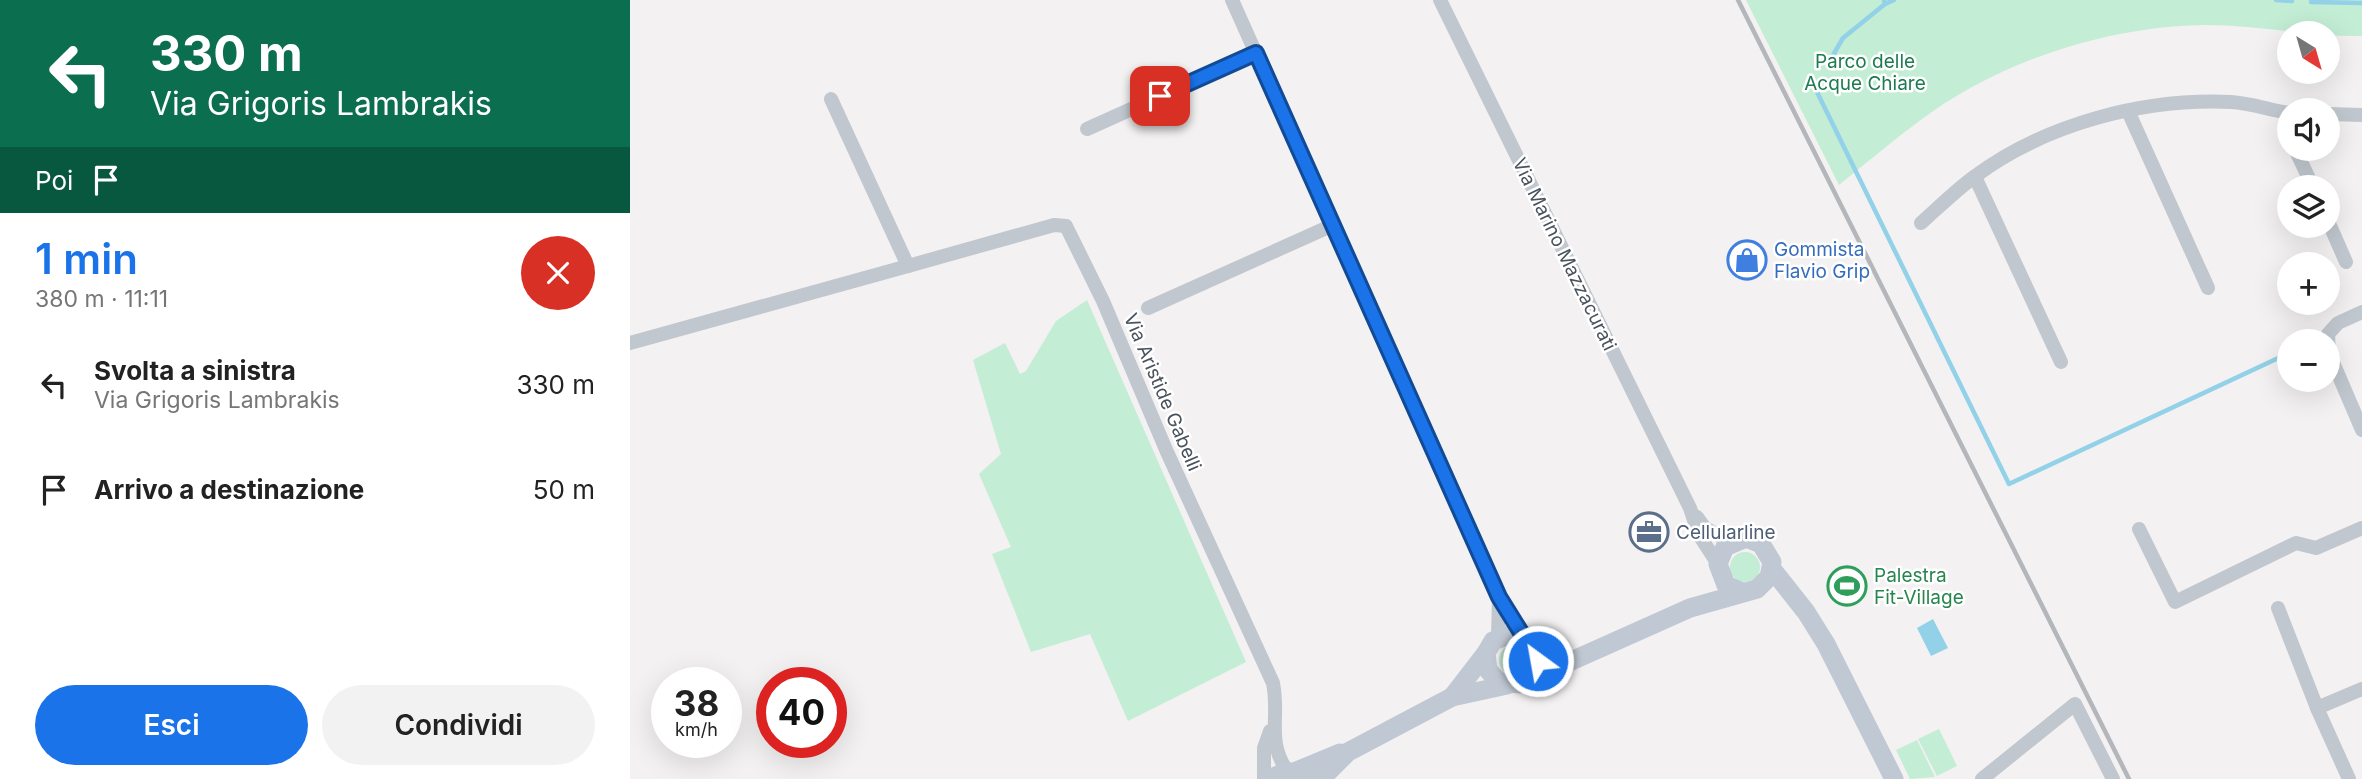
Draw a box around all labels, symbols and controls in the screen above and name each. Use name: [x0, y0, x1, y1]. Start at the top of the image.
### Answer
north arrow: [2277, 21, 2340, 84]
map controls: [2277, 21, 2340, 392]
text: 330 m: [150, 24, 303, 83]
icon: left: [35, 28, 126, 119]
park label: Parco delle Acque Chiare: [1804, 50, 1926, 95]
pin: [1130, 66, 1190, 126]
icon: arrive: [1141, 77, 1179, 115]
text: Via Grigoris Lambrakis: [150, 84, 492, 123]
button: sound: [2277, 98, 2340, 161]
street label: Via Marino Mazzacurati: [1508, 154, 1621, 354]
icon: arrive: [87, 161, 125, 199]
text: Poi: [35, 165, 73, 196]
button: layers: [2277, 175, 2340, 238]
text: 1 min: [35, 233, 138, 284]
button: close: [521, 236, 595, 310]
place label: Gommista Flavio Grip: [1774, 238, 1870, 283]
shop icon: Gommista Flavio Grip: [1726, 239, 1768, 281]
button: +: [2277, 252, 2340, 315]
text: 380 m · 11:11: [35, 285, 168, 313]
street label: Via Aristide Gabelli: [1119, 310, 1206, 475]
button: −: [2277, 329, 2340, 392]
text: Svolta a sinistra: [94, 355, 296, 386]
icon: left: [35, 366, 73, 404]
text: 330 m: [516, 369, 595, 400]
text: Via Grigoris Lambrakis: [94, 386, 340, 414]
icon: arrive: [35, 471, 73, 509]
text: Arrivo a destinazione: [94, 474, 364, 505]
text: 50 m: [533, 474, 595, 505]
office icon: Cellularline: [1628, 511, 1670, 553]
place label: Cellularline: [1676, 521, 1776, 544]
place label: Palestra Fit-Village: [1874, 564, 1964, 609]
sports icon: Palestra Fit-Village: [1826, 565, 1868, 607]
position arrow: [1501, 624, 1575, 698]
speed limit sign: 40: [756, 667, 847, 758]
text: 38: [674, 682, 719, 724]
button: Esci: [35, 685, 308, 765]
button: Condividi: [322, 685, 595, 765]
text: km/h: [675, 719, 718, 740]

